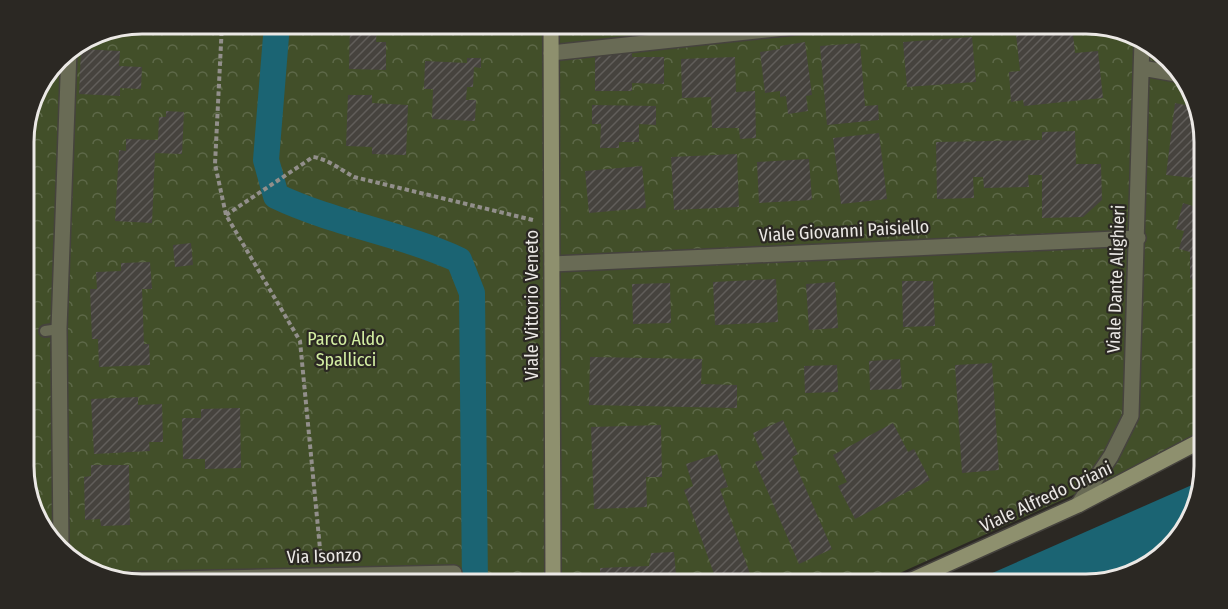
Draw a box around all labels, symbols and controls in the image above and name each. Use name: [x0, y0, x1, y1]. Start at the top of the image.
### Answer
street label: Viale Dante Alighieri: [1102, 204, 1130, 354]
street label: Viale Giovanni Paisiello: [758, 216, 930, 246]
street label: Viale Vittorio Veneto: [521, 230, 543, 380]
park label: Parco Aldo Spallicci: [307, 328, 385, 371]
street label: Viale Alfredo Oriani: [977, 457, 1115, 537]
street label: Via Isonzo: [286, 544, 362, 568]

